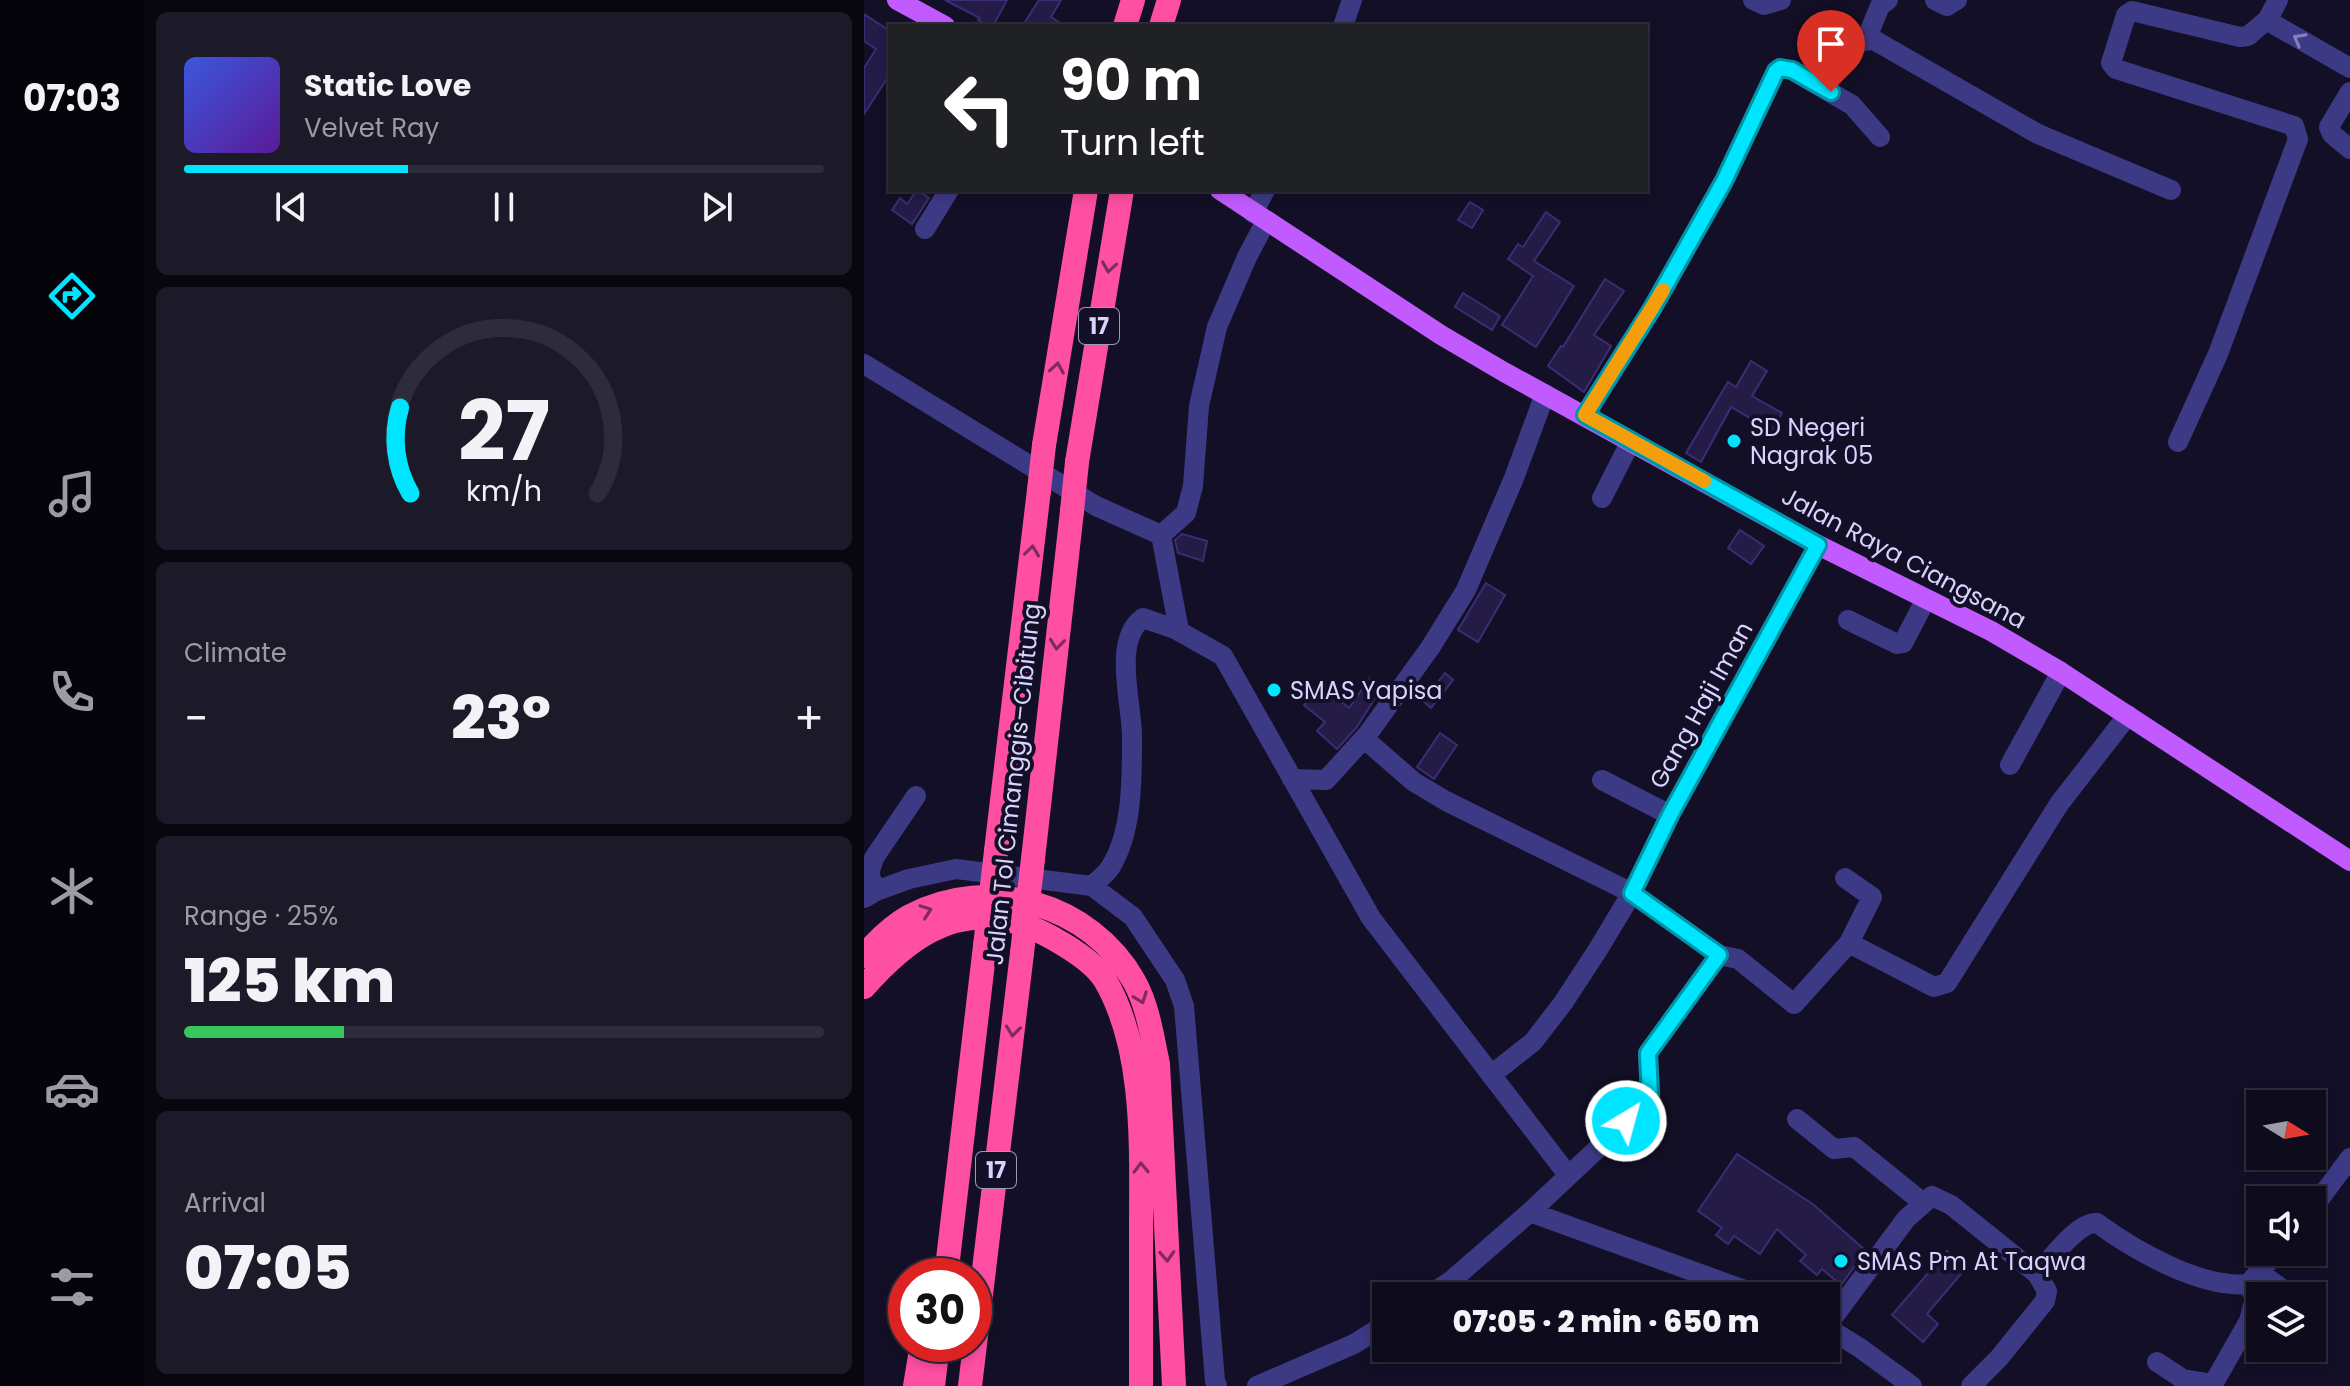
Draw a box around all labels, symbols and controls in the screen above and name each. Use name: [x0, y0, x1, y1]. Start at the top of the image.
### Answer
pin: [1797, 10, 1865, 92]
icon: arrive: [1809, 22, 1853, 66]
one-way arrow: [2293, 33, 2308, 49]
text: 90 m: [1060, 41, 1202, 120]
icon: left: [928, 56, 1032, 160]
text: Static Love: [304, 64, 471, 107]
text: 07:03: [23, 73, 121, 124]
text: Velvet Ray: [304, 110, 439, 146]
text: Turn left: [1060, 117, 1205, 168]
icon: previous: [269, 185, 313, 229]
icon: pause: [482, 185, 526, 229]
icon: next: [695, 185, 739, 229]
one-way arrow: [1101, 260, 1118, 274]
icon: directions: [44, 268, 100, 324]
road number: 17: [1079, 308, 1119, 344]
one-way arrow: [1047, 361, 1064, 375]
text: 27: [458, 373, 550, 489]
place label: SD Negeri Nagrak 05: [1750, 411, 1873, 472]
marker: SD Negeri Nagrak 05: [1725, 432, 1743, 450]
icon: music: [44, 466, 100, 522]
text: km/h: [466, 471, 542, 511]
street label: Jalan Raya Ciangsana: [1776, 479, 2032, 637]
one-way arrow: [1023, 544, 1040, 557]
street label: Jalan Tol Cimanggis–Cibitung: [978, 601, 1048, 967]
street label: Gang Haji Iman: [1641, 616, 1761, 794]
text: Climate: [184, 635, 287, 671]
one-way arrow: [1048, 638, 1065, 651]
icon: phone: [44, 664, 100, 720]
place label: SMAS Yapisa: [1290, 674, 1443, 707]
text: 23°: [451, 676, 551, 760]
marker: SMAS Yapisa: [1265, 681, 1283, 699]
text: −: [184, 688, 208, 749]
text: +: [794, 688, 824, 749]
icon: climate: [44, 863, 100, 919]
text: Range · 25%: [184, 898, 338, 934]
one-way arrow: [918, 904, 932, 920]
text: 125 km: [184, 939, 395, 1023]
one-way arrow: [1131, 990, 1148, 1004]
one-way arrow: [1005, 1024, 1022, 1038]
icon: car: [44, 1061, 100, 1117]
position arrow: [1584, 1079, 1668, 1163]
north arrow: [2246, 1090, 2326, 1170]
map controls: [2246, 1090, 2326, 1362]
road number: 17: [976, 1152, 1016, 1188]
one-way arrow: [1132, 1161, 1149, 1174]
text: Arrival: [184, 1185, 266, 1221]
button: sound: [2246, 1186, 2326, 1266]
text: 07:05: [184, 1226, 352, 1310]
place label: SMAS Pm At Taqwa: [1857, 1245, 2086, 1278]
one-way arrow: [1159, 1250, 1176, 1263]
marker: SMAS Pm At Taqwa: [1832, 1252, 1850, 1270]
speed limit sign: 30: [888, 1258, 992, 1362]
icon: filters: [44, 1259, 100, 1315]
button: layers: [2246, 1282, 2326, 1362]
text: 07:05 · 2 min · 650 m: [1453, 1300, 1759, 1343]

